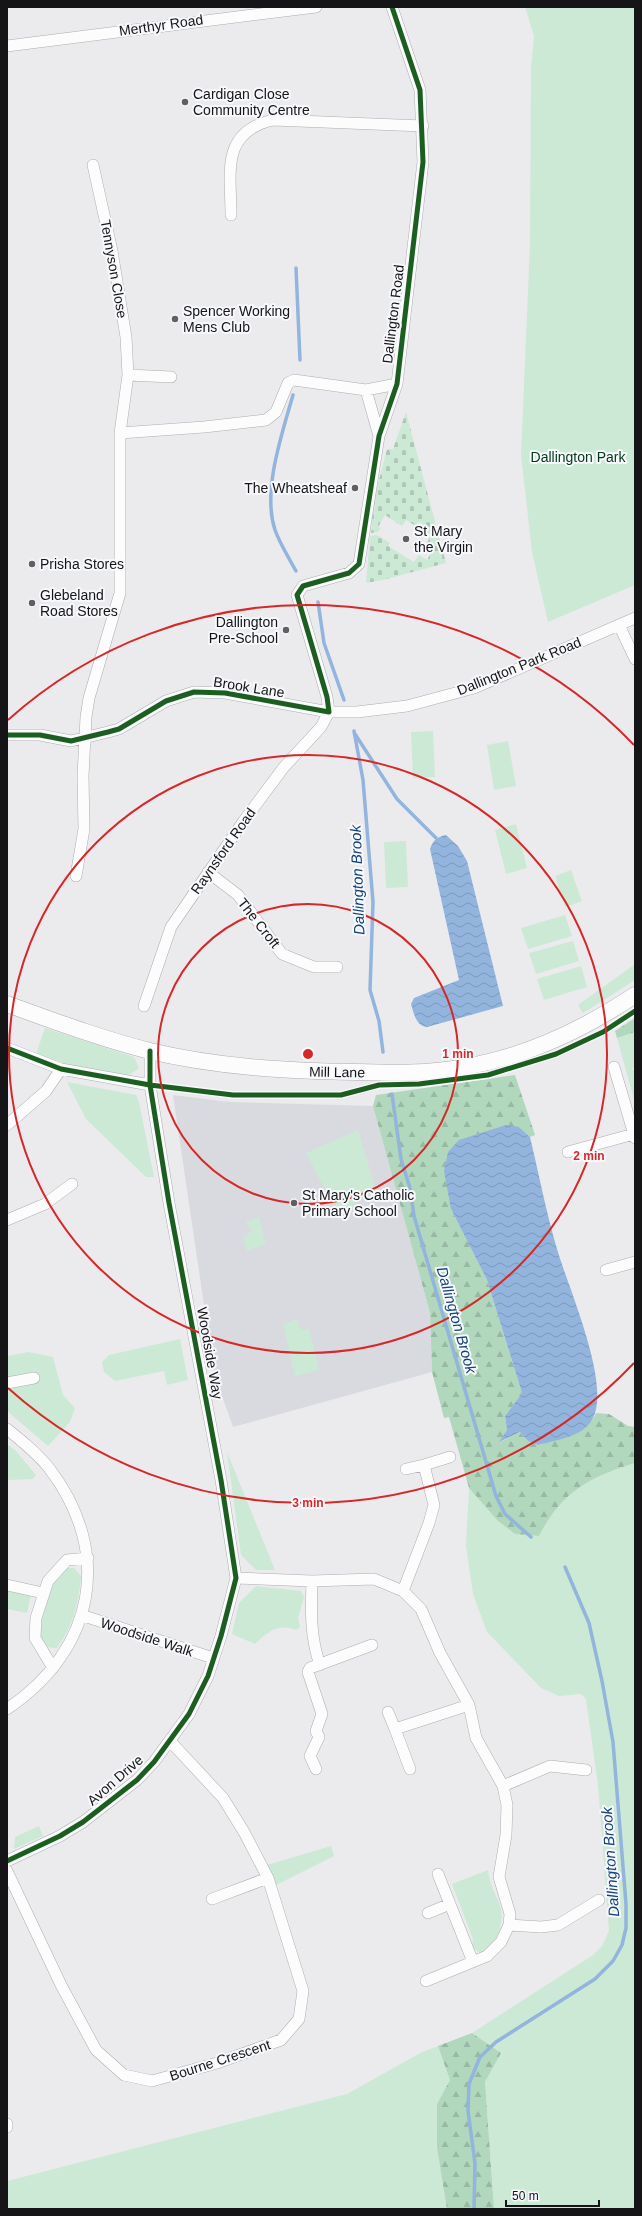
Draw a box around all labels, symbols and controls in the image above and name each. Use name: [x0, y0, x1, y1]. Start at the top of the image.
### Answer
street label: Merthyr Road: [118, 11, 204, 39]
place label: Cardigan Close Community Centre: [193, 86, 310, 118]
marker: Cardigan Close Community Centre: [180, 97, 190, 107]
street label: Tennyson Close: [97, 219, 131, 320]
street label: Dallington Road: [379, 264, 407, 364]
place label: Spencer Working Mens Club: [183, 303, 290, 335]
marker: Spencer Working Mens Club: [170, 314, 180, 324]
park label: Dallington Park: [531, 449, 626, 465]
place label: The Wheatsheaf: [244, 480, 347, 496]
marker: The Wheatsheaf: [350, 483, 360, 493]
place label: St Mary the Virgin: [414, 523, 473, 555]
marker: St Mary the Virgin: [401, 534, 411, 544]
place label: Prisha Stores: [40, 556, 124, 572]
marker: Prisha Stores: [27, 559, 37, 569]
place label: Glebeland Road Stores: [40, 587, 118, 619]
marker: Glebeland Road Stores: [27, 598, 37, 608]
place label: Dallington Pre-School: [209, 614, 278, 646]
marker: Dallington Pre-School: [281, 625, 291, 635]
street label: Dallington Park Road: [455, 634, 583, 698]
street label: Brook Lane: [212, 673, 286, 701]
street label: Raynsford Road: [187, 805, 259, 897]
water label: Dallington Brook: [347, 823, 367, 935]
street label: The Croft: [235, 895, 283, 951]
centre of rings: [301, 1047, 315, 1061]
text: 1 min: [442, 1047, 474, 1061]
street label: Mill Lane: [309, 1064, 365, 1080]
text: 2 min: [573, 1149, 605, 1163]
place label: St Mary's Catholic Primary School: [302, 1187, 414, 1219]
marker: St Mary's Catholic Primary School: [289, 1198, 299, 1208]
water label: Dallington Brook: [434, 1265, 481, 1377]
street label: Woodside Way: [194, 1306, 226, 1400]
text: 3 min: [292, 1496, 324, 1510]
street label: Woodside Walk: [99, 1614, 196, 1660]
street label: Avon Drive: [84, 1751, 146, 1808]
water label: Dallington Brook: [598, 1805, 622, 1917]
street label: Bourne Crescent: [168, 2036, 273, 2084]
scale bar: [506, 2182, 599, 2208]
text: 50 m: [512, 2189, 539, 2203]

